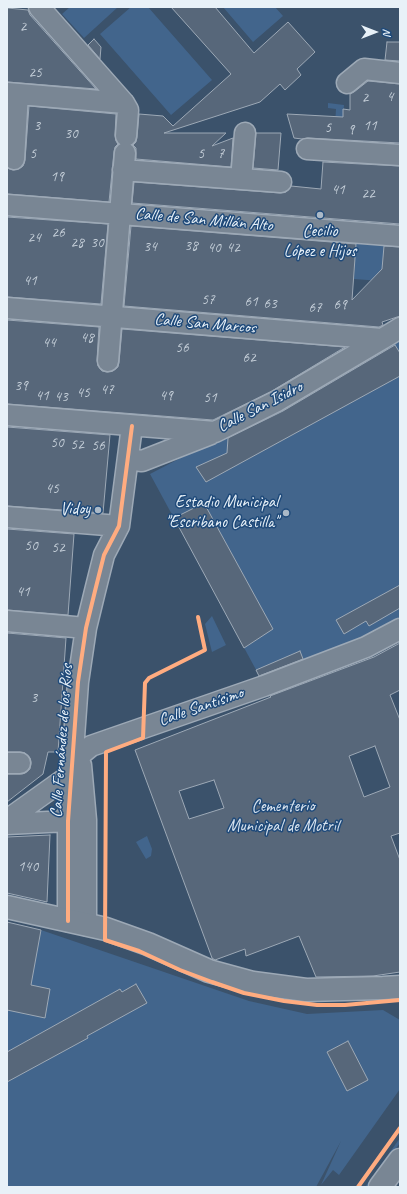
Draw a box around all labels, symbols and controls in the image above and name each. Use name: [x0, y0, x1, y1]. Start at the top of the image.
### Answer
north arrow: [355, 12, 395, 52]
house number: 2: [20, 18, 26, 36]
text: N: [380, 29, 394, 35]
house number: 25: [28, 64, 42, 82]
house number: 4: [387, 88, 393, 106]
house number: 2: [362, 89, 368, 107]
house number: 3: [34, 117, 40, 135]
house number: 11: [363, 117, 377, 135]
house number: 5: [325, 119, 331, 137]
house number: 9: [348, 121, 354, 139]
house number: 30: [64, 125, 78, 143]
house number: 5: [30, 145, 36, 163]
house number: 5: [198, 145, 204, 163]
house number: 7: [218, 145, 224, 163]
house number: 19: [50, 168, 64, 186]
house number: 41: [331, 181, 345, 199]
house number: 22: [361, 185, 375, 203]
street label: Calle de San Millán Alto: [134, 204, 274, 236]
marker: Cecilio López e Hijos: [315, 210, 325, 220]
place label: Cecilio López e Hijos: [284, 222, 356, 262]
house number: 26: [51, 224, 65, 242]
house number: 24: [27, 229, 41, 247]
house number: 28: [70, 234, 84, 252]
house number: 30: [90, 234, 104, 252]
house number: 38: [184, 237, 198, 255]
house number: 34: [143, 238, 157, 256]
house number: 40: [207, 239, 221, 257]
house number: 42: [226, 239, 240, 257]
house number: 41: [23, 272, 37, 290]
house number: 57: [201, 291, 215, 309]
house number: 61: [244, 293, 258, 311]
house number: 63: [263, 295, 277, 313]
house number: 69: [333, 296, 347, 314]
house number: 67: [308, 299, 322, 317]
street label: Calle San Marcos: [153, 309, 257, 339]
house number: 48: [80, 329, 94, 347]
house number: 44: [42, 334, 56, 352]
house number: 56: [175, 339, 189, 357]
house number: 62: [242, 349, 256, 367]
house number: 39: [14, 377, 28, 395]
street label: Calle San Isidro: [214, 377, 306, 437]
house number: 47: [100, 381, 114, 399]
house number: 45: [76, 384, 90, 402]
house number: 41: [35, 387, 49, 405]
house number: 49: [159, 387, 173, 405]
house number: 43: [54, 388, 68, 406]
house number: 51: [203, 389, 217, 407]
house number: 50: [50, 434, 64, 452]
house number: 52: [70, 436, 84, 454]
house number: 56: [91, 437, 105, 455]
house number: 45: [45, 480, 59, 498]
place label: Estadio Municipal "Escribano Castilla": [165, 493, 278, 533]
place label: Vidoy: [60, 500, 90, 520]
marker: Vidoy: [93, 505, 103, 515]
marker: Estadio Municipal "Escribano Castilla": [281, 508, 291, 518]
house number: 50: [24, 537, 38, 555]
house number: 52: [51, 539, 65, 557]
house number: 41: [16, 583, 30, 601]
street label: Calle Fernández de los Ríos: [46, 664, 78, 818]
street label: Calle Santísimo: [156, 683, 246, 731]
house number: 3: [31, 689, 37, 707]
park label: Cementerio Municipal de Motril: [227, 797, 339, 837]
house number: 140: [18, 858, 38, 876]

